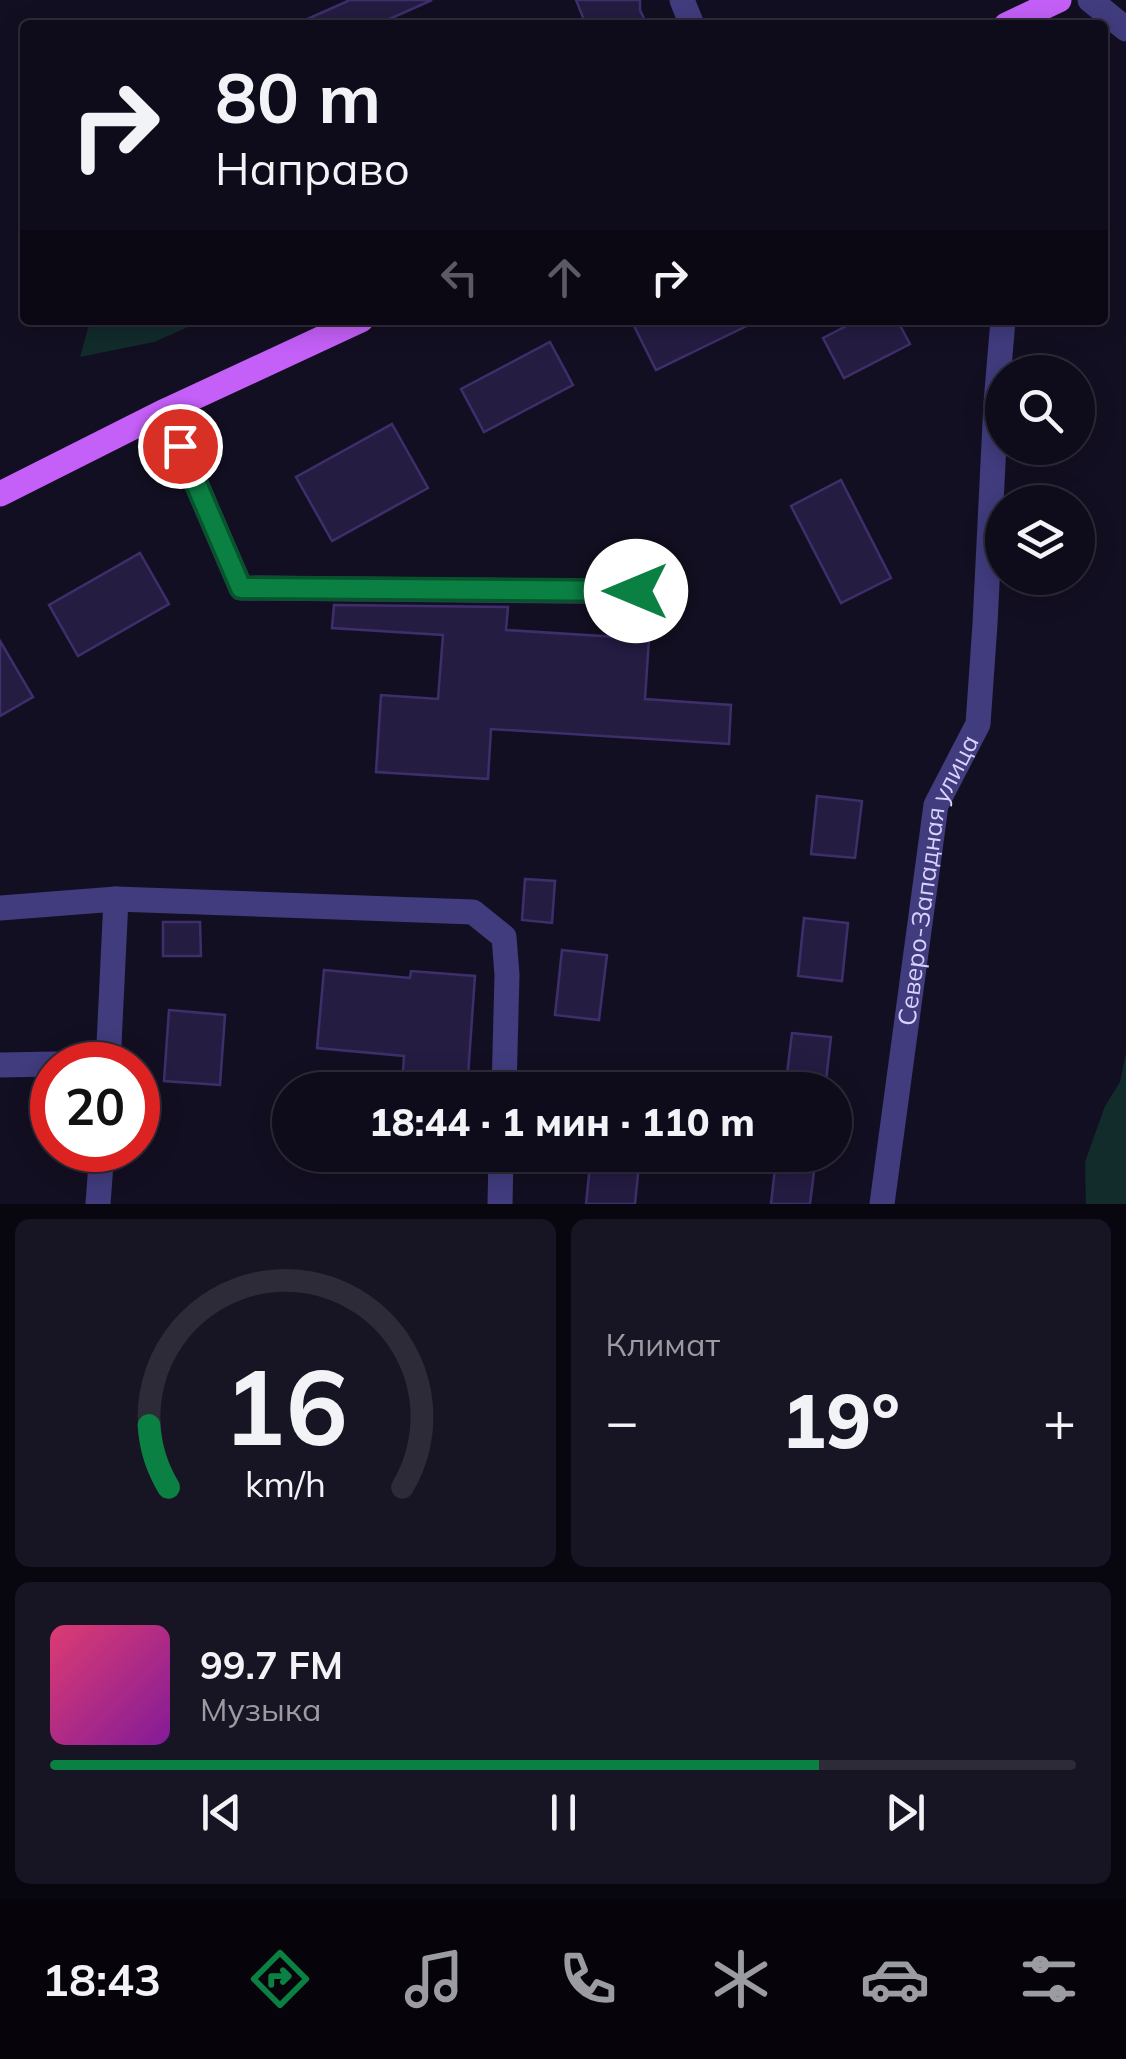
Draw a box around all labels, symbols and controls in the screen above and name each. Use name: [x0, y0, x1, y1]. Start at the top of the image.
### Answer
text: 80 m: [215, 53, 381, 141]
icon: right: [50, 60, 180, 190]
text: Направо: [215, 140, 410, 196]
icon: left: [432, 250, 487, 305]
icon: ahead: [537, 250, 592, 305]
icon: right: [642, 250, 697, 305]
map controls: [985, 355, 1095, 595]
button: search: [985, 355, 1095, 465]
pin: [138, 404, 223, 489]
icon: arrive: [153, 419, 208, 474]
button: layers: [985, 485, 1095, 595]
position arrow: [584, 539, 688, 643]
street label: Северо-Западная улица: [890, 729, 985, 1028]
speed limit sign: 20: [30, 1042, 160, 1172]
text: 18:44 · 1 мин · 110 m: [369, 1098, 755, 1146]
text: Климат: [606, 1324, 720, 1364]
text: 16: [223, 1340, 348, 1471]
text: 19°: [781, 1373, 900, 1467]
text: −: [606, 1386, 639, 1455]
text: +: [1043, 1386, 1076, 1455]
text: km/h: [245, 1461, 326, 1506]
text: 99.7 FM: [200, 1641, 343, 1689]
text: Музыка: [200, 1689, 322, 1729]
icon: previous: [194, 1785, 249, 1840]
icon: pause: [536, 1785, 591, 1840]
icon: next: [878, 1785, 933, 1840]
icon: directions: [245, 1944, 315, 2014]
icon: music: [399, 1944, 469, 2014]
icon: phone: [553, 1944, 623, 2014]
icon: climate: [706, 1944, 776, 2014]
icon: car: [860, 1944, 930, 2014]
icon: filters: [1014, 1944, 1084, 2014]
text: 18:43: [42, 1951, 161, 2007]

